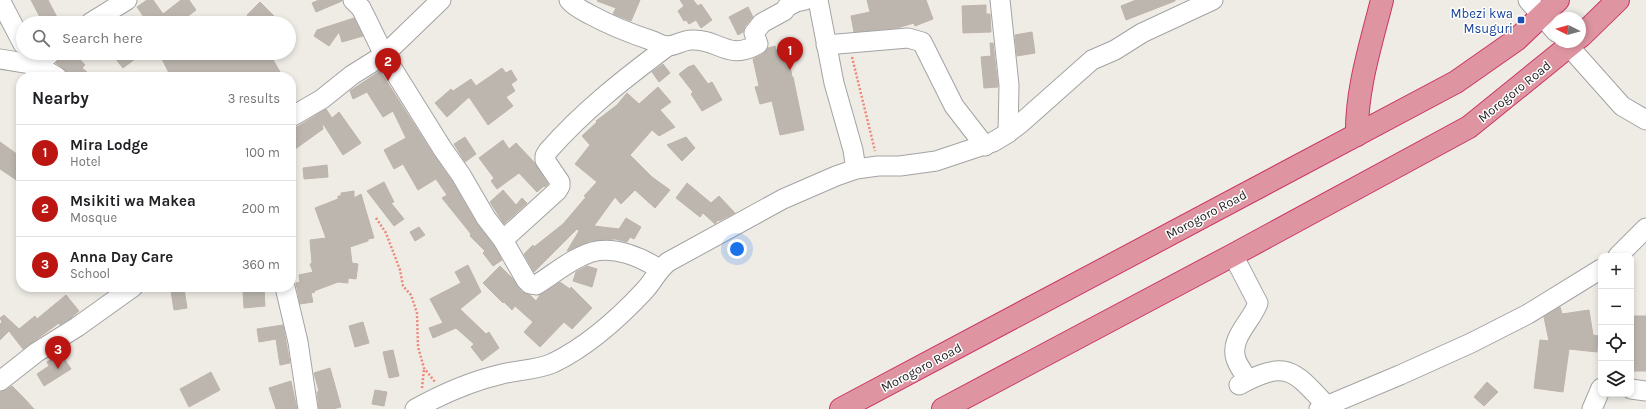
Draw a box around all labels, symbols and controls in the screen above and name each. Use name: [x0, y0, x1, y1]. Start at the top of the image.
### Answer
place label: Mbezi kwa Msuguri: [1451, 6, 1513, 36]
north arrow: [1550, 12, 1586, 48]
marker: Mbezi kwa Msuguri: [1516, 15, 1526, 25]
search box: [16, 16, 296, 60]
icon: search: [30, 27, 52, 49]
text: Search here: [62, 29, 143, 47]
pin: 1: [777, 37, 803, 70]
pin: 2: [375, 48, 401, 81]
street label: Morogoro Road: [1475, 57, 1554, 125]
text: Nearby: [32, 88, 89, 108]
text: 3 results: [228, 91, 280, 106]
text: Mira Lodge: [70, 136, 148, 154]
text: 1: [43, 145, 47, 160]
text: 100 m: [245, 145, 280, 160]
text: Hotel: [70, 154, 101, 169]
street label: Morogoro Road: [1163, 187, 1249, 242]
text: Msikiti wa Makea: [70, 192, 196, 210]
text: 2: [41, 201, 49, 216]
text: 200 m: [242, 201, 280, 216]
text: Mosque: [70, 210, 117, 225]
your location: [727, 239, 747, 259]
text: Anna Day Care: [70, 248, 173, 266]
map controls: [1598, 253, 1634, 397]
button: +: [1598, 253, 1634, 289]
text: 3: [41, 257, 49, 272]
text: 360 m: [242, 257, 280, 272]
text: School: [70, 266, 110, 281]
button: −: [1598, 289, 1634, 325]
button: locate: [1598, 325, 1634, 361]
pin: 3: [45, 336, 71, 369]
street label: Morogoro Road: [878, 340, 964, 395]
button: layers: [1598, 361, 1634, 397]

